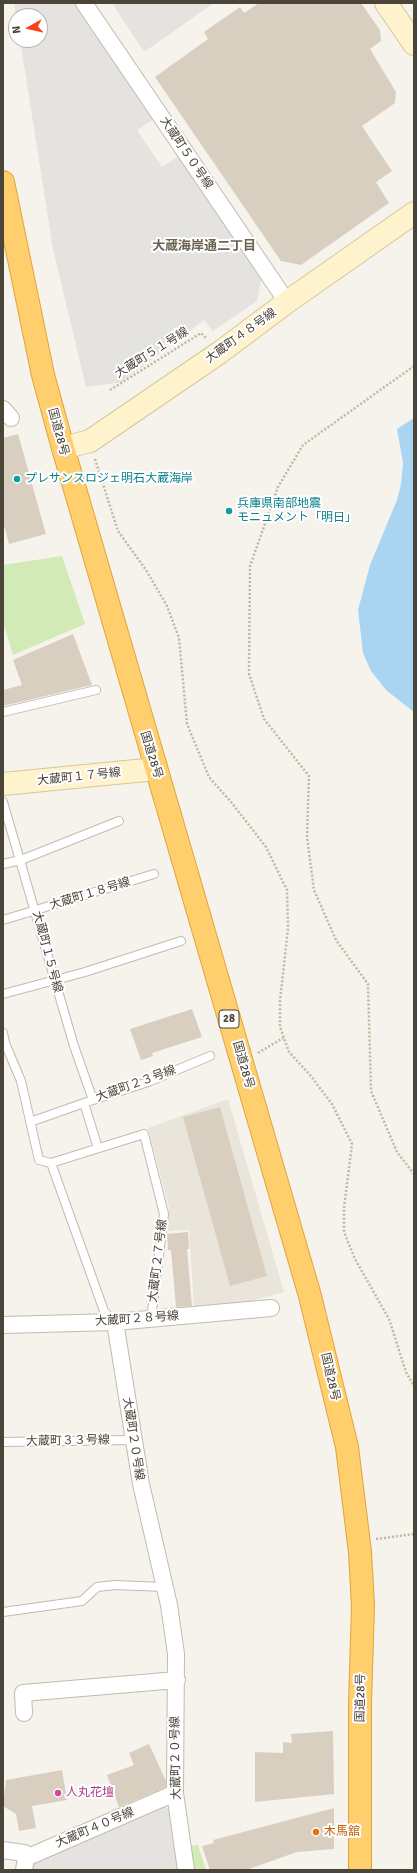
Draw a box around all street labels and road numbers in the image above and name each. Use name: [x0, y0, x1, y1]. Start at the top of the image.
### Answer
street label: 大蔵町５０号線: [157, 114, 215, 192]
street label: 大蔵町４８号線: [203, 305, 279, 367]
street label: 大蔵町５１号線: [113, 325, 191, 381]
street label: 国道28号: [45, 406, 71, 458]
street label: 国道28号: [137, 729, 165, 781]
street label: 大蔵町１７号線: [36, 765, 122, 789]
street label: 大蔵町１８号線: [48, 875, 132, 913]
street label: 大蔵町１５号線: [29, 910, 65, 994]
road number: 28: [219, 1010, 239, 1028]
street label: 国道28号: [229, 1039, 257, 1091]
street label: 大蔵町２３号線: [94, 1063, 178, 1105]
street label: 大蔵町２７号線: [146, 1218, 170, 1304]
street label: 大蔵町２８号線: [95, 1309, 179, 1329]
street label: 国道28号: [317, 1352, 343, 1402]
street label: 大蔵町２０号線: [119, 1396, 147, 1482]
street label: 大蔵町３３号線: [26, 1433, 110, 1449]
street label: 国道28号: [353, 1673, 369, 1723]
street label: 大蔵町２０号線: [168, 1716, 184, 1800]
street label: 大蔵町４０号線: [54, 1805, 136, 1851]

